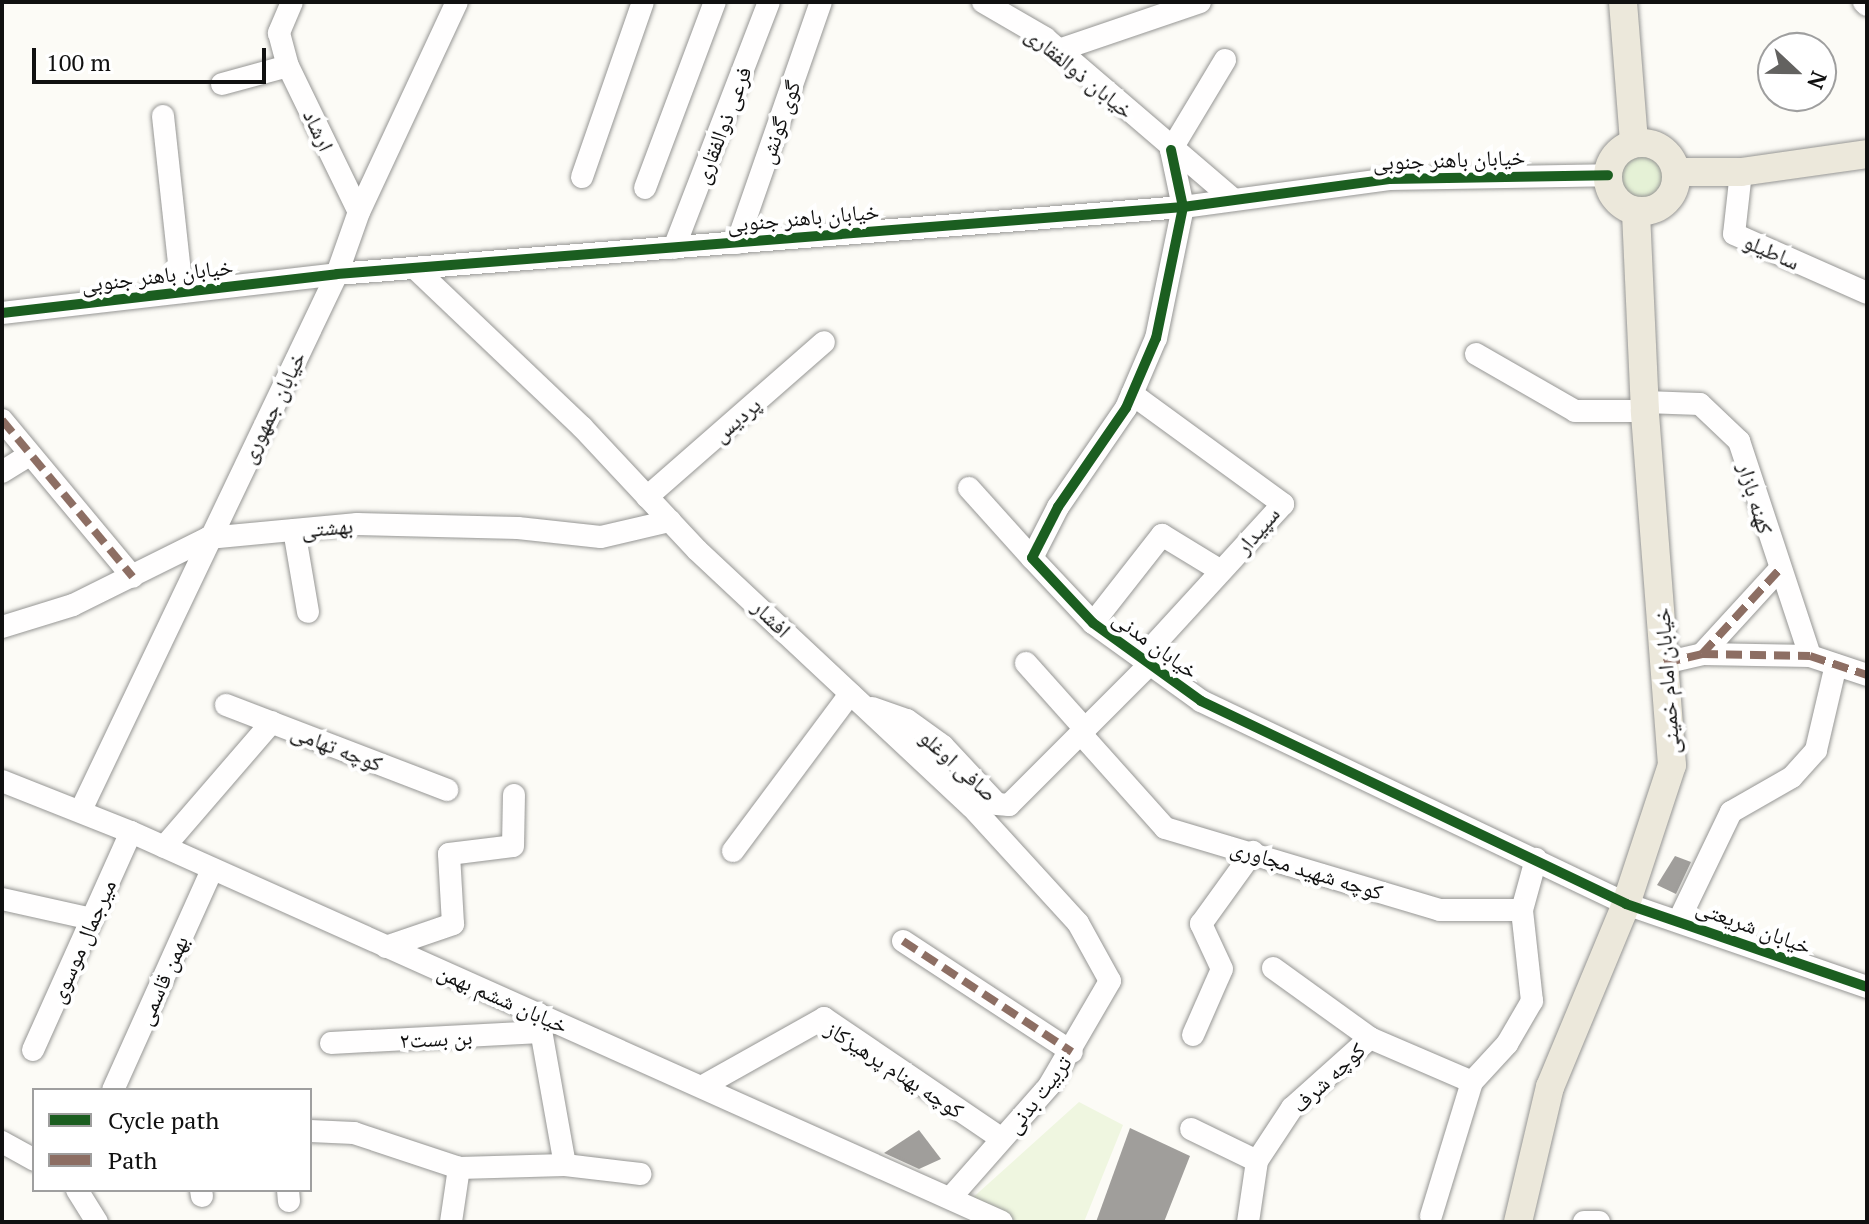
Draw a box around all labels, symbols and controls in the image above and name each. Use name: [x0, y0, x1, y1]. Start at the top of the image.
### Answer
street label: خیابان ذوالفقاری: [1021, 20, 1139, 124]
scale bar: [36, 32, 270, 82]
north arrow: [1757, 32, 1837, 112]
text: 100 m: [46, 46, 111, 78]
street label: فرعی ذوالفقاری: [688, 63, 756, 187]
text: N: [1801, 67, 1834, 94]
street label: گوی گونش: [752, 77, 806, 167]
street label: ارشاد: [298, 105, 340, 155]
street label: خیابان باهنر جنوبی: [1372, 143, 1526, 175]
street label: خیابان باهنر جنوبی: [726, 197, 880, 237]
street label: ساطیلو: [1740, 227, 1804, 275]
street label: خیابان باهنر جنوبی: [80, 253, 234, 297]
street label: خیابان جمهوری: [234, 347, 310, 467]
street label: پردیس: [706, 391, 766, 447]
street label: کهنه بازار: [1733, 459, 1779, 537]
street label: سپیدار: [1229, 501, 1285, 559]
street label: بهشتی: [300, 512, 354, 542]
street label: افشار: [747, 594, 797, 642]
street label: خیابان مدنی: [1108, 604, 1204, 684]
street label: خیابان امام خمینی: [1648, 607, 1684, 755]
street label: کوچه تهامی: [288, 718, 386, 776]
street label: صافی اوغلو: [915, 723, 1003, 807]
street label: کوچه شهید مجاوری: [1228, 833, 1386, 905]
street label: میرجمال موسوی: [43, 875, 121, 1007]
street label: خیابان شریعتی: [1693, 893, 1815, 959]
street label: بهمن قاسمی: [131, 931, 193, 1029]
street label: خیابان ششم بهمن: [434, 958, 572, 1038]
street label: کوچه بهنام پرهیزکاز: [821, 1015, 969, 1123]
street label: بن بست۲: [399, 1023, 473, 1053]
street label: کوچه شرف: [1286, 1036, 1370, 1118]
street label: تربیت بدنی: [999, 1050, 1077, 1138]
legend: [32, 1088, 312, 1192]
text: Cycle path: [108, 1104, 219, 1136]
text: Path: [108, 1144, 157, 1176]

